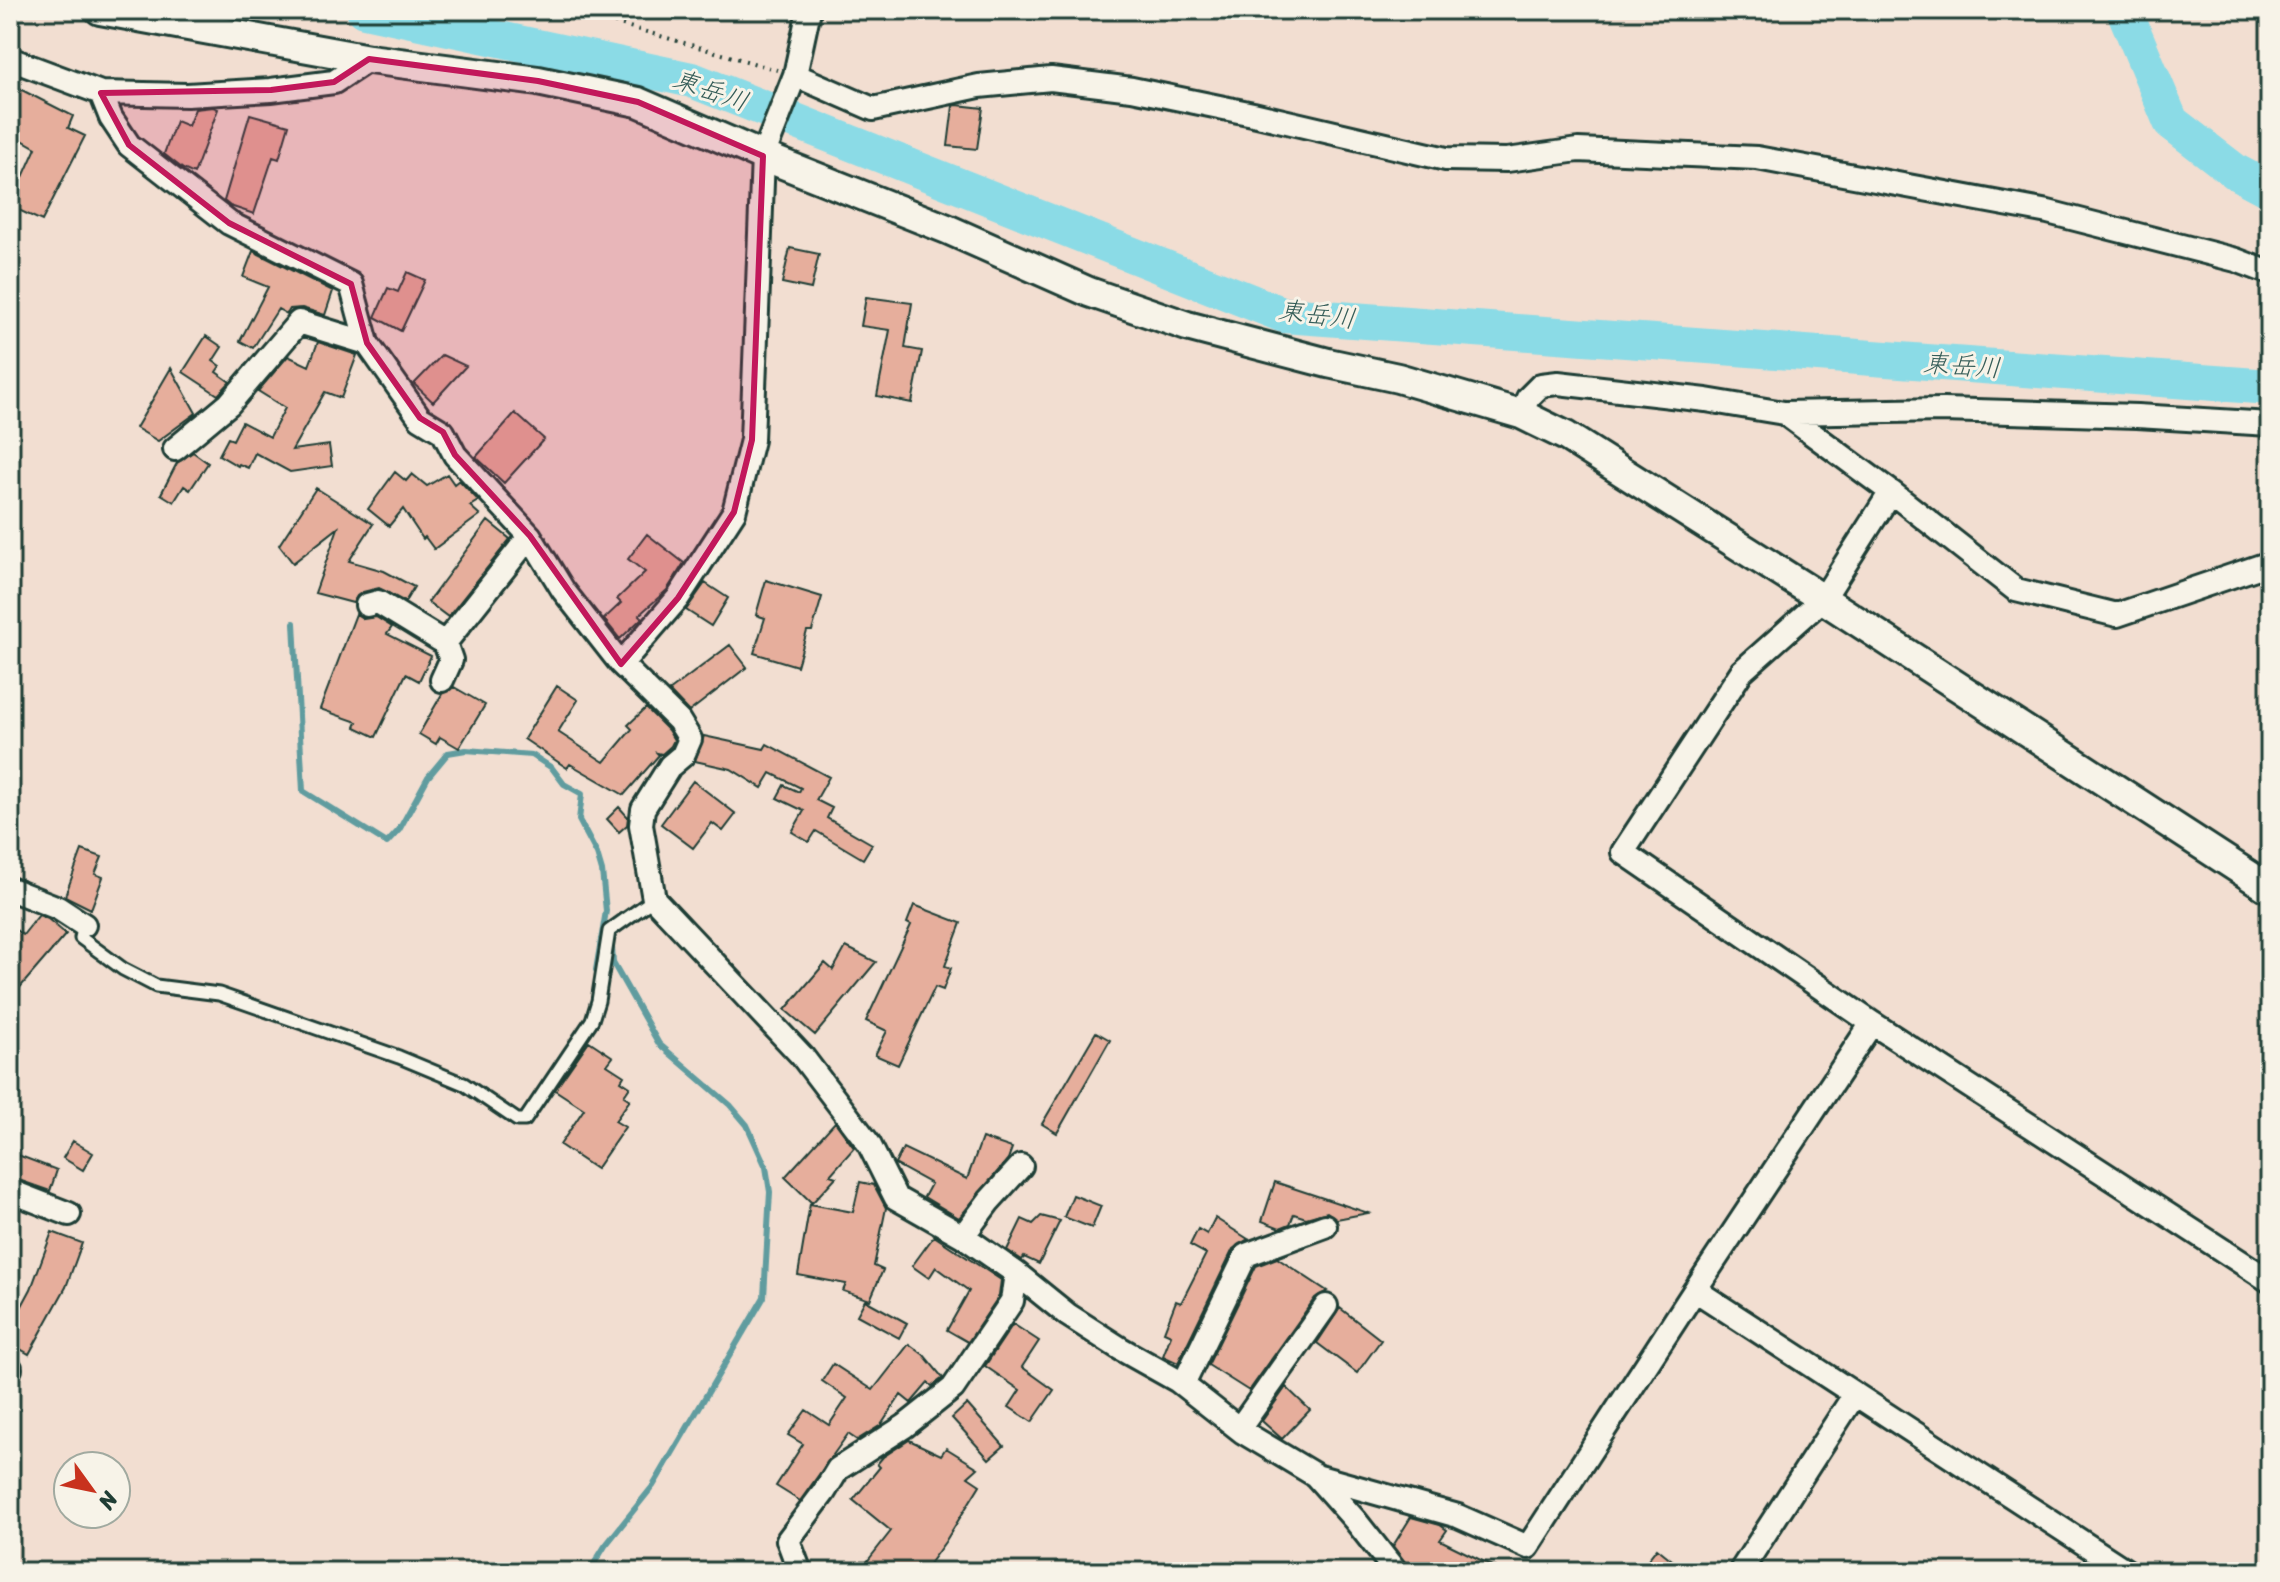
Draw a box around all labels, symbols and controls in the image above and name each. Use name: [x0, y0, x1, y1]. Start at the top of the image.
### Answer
water label: 東岳川: [667, 56, 755, 124]
water label: 東岳川: [1275, 286, 1359, 342]
water label: 東岳川: [1921, 339, 2003, 391]
north arrow: [52, 1450, 132, 1530]
text: N: [87, 1483, 129, 1518]

